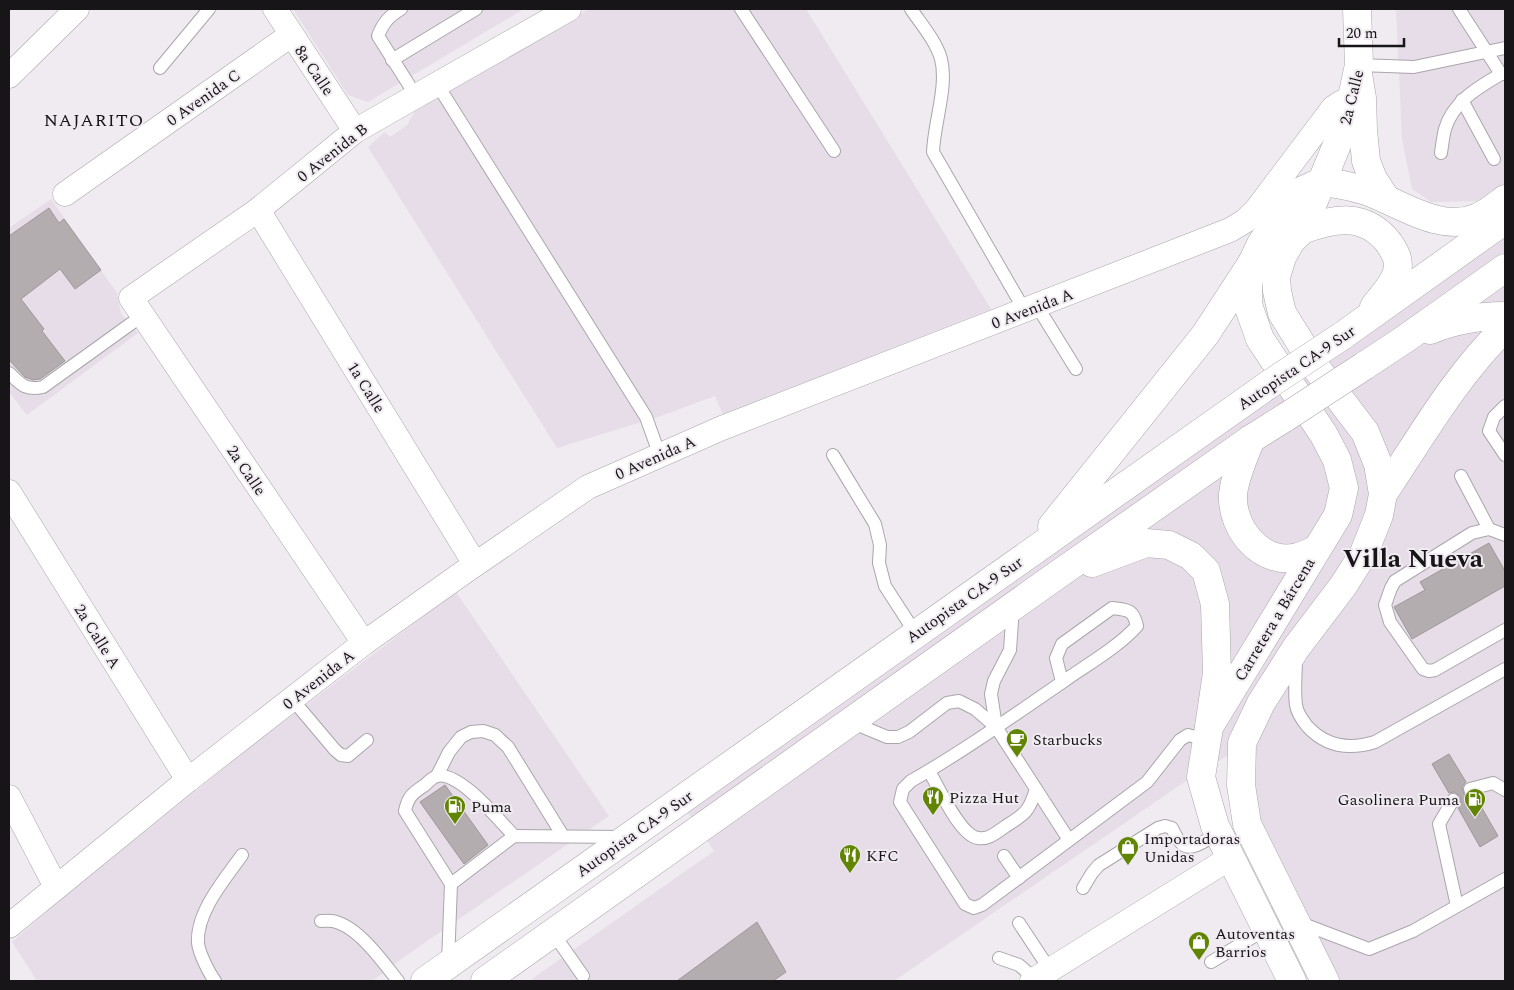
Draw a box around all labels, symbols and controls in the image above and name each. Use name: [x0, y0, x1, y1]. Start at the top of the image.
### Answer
scale bar: [1339, 15, 1404, 47]
text: 20 m: [1346, 22, 1378, 45]
street label: 8a Calle: [288, 40, 340, 101]
street label: 0 Avenida C: [162, 63, 245, 132]
street label: 2a Calle: [1334, 67, 1370, 127]
district label: NAJARITO: [44, 107, 144, 134]
street label: 0 Avenida B: [292, 117, 373, 188]
street label: 0 Avenida A: [988, 282, 1077, 336]
street label: Autopista CA-9 Sur: [1233, 319, 1360, 416]
street label: 1a Calle: [341, 357, 391, 418]
street label: 0 Avenida A: [611, 430, 699, 486]
street label: 2a Calle: [220, 440, 272, 501]
district label: Villa Nueva: [1343, 539, 1484, 579]
street label: Autopista CA-9 Sur: [901, 550, 1028, 649]
street label: Carretera a Bárcena: [1228, 553, 1321, 686]
street label: 2a Calle A: [68, 599, 126, 674]
street label: 0 Avenida A: [277, 644, 360, 716]
cafe icon: Starbucks: [1005, 727, 1029, 758]
place label: Starbucks: [1033, 728, 1103, 752]
street label: Autopista CA-9 Sur: [571, 784, 698, 883]
restaurant icon: Pizza Hut: [921, 785, 945, 816]
place label: Pizza Hut: [949, 786, 1019, 810]
fuel station icon: Gasolinera Puma: [1463, 787, 1487, 818]
place label: Gasolinera Puma: [1338, 788, 1459, 812]
fuel station icon: Puma: [443, 794, 467, 825]
place label: Puma: [471, 795, 512, 819]
place label: Importadoras Unidas: [1144, 827, 1240, 869]
shop icon: Importadoras Unidas: [1116, 835, 1140, 866]
restaurant icon: KFC: [838, 843, 862, 874]
place label: KFC: [866, 844, 899, 868]
place label: Autoventas Barrios: [1215, 922, 1295, 964]
shop icon: Autoventas Barrios: [1187, 930, 1211, 961]

